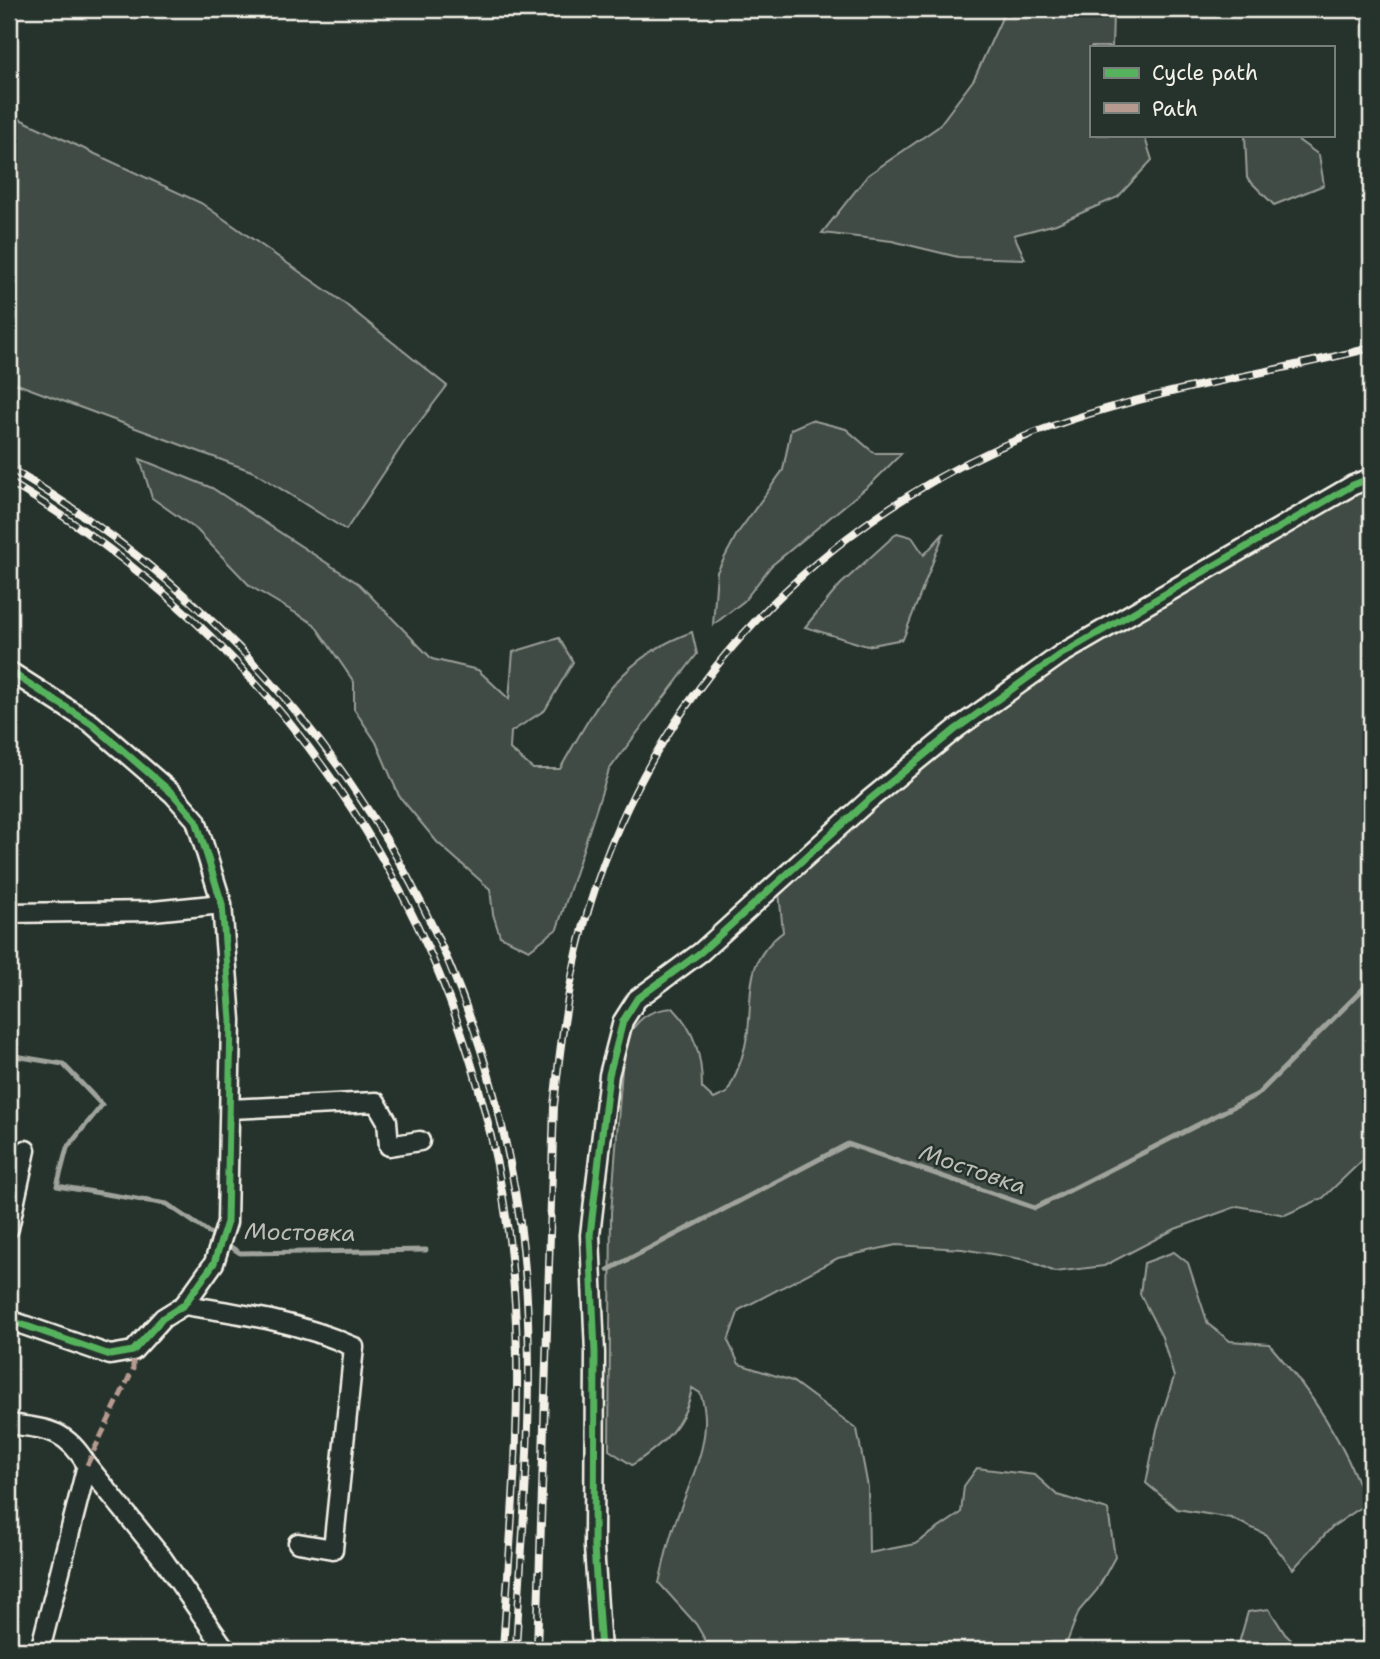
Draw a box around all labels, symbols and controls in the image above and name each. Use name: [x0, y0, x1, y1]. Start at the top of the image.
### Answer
legend: [1090, 46, 1334, 136]
text: Cycle path: [1152, 59, 1258, 87]
text: Path: [1152, 95, 1198, 123]
water label: Мостовка: [915, 1137, 1031, 1201]
water label: Мостовка: [244, 1216, 356, 1248]

